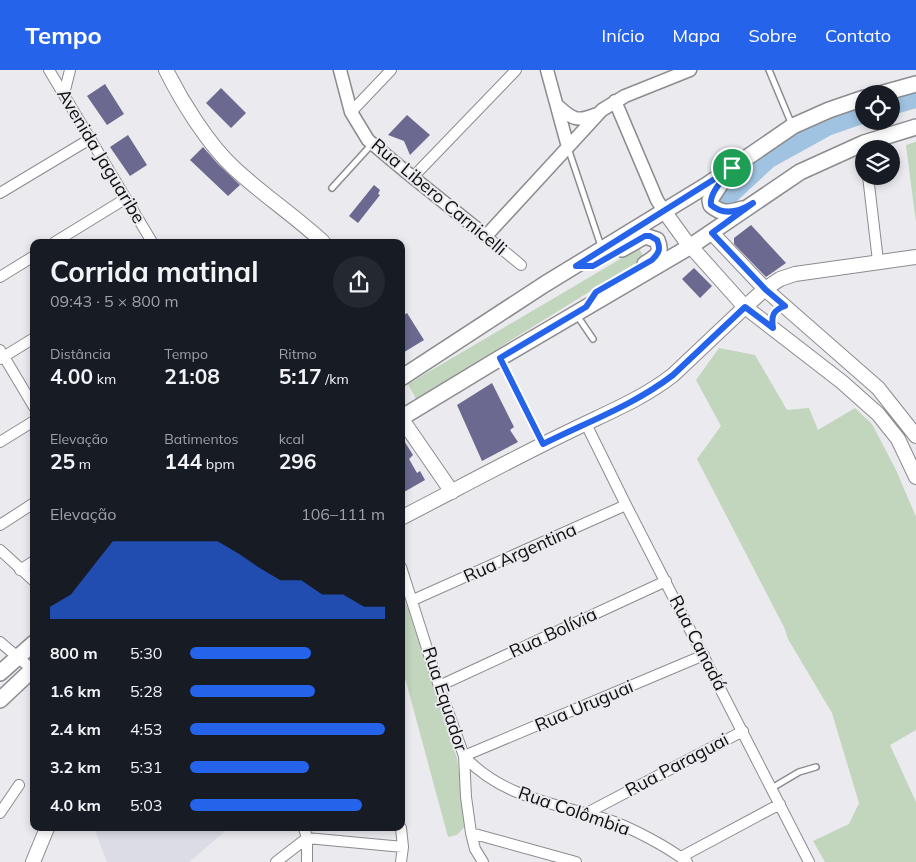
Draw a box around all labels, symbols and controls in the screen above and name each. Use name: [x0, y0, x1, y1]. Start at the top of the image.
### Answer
text: Tempo: [25, 20, 102, 50]
text: Início: [602, 24, 645, 47]
text: Mapa: [673, 24, 720, 47]
text: Sobre: [748, 24, 797, 47]
text: Contato: [825, 24, 891, 47]
street label: Avenida Jaguaribe: [52, 84, 151, 227]
map controls: [855, 85, 900, 185]
button: locate: [855, 85, 900, 130]
street label: Rua Libero Carnicelli: [367, 133, 512, 260]
button: layers: [855, 140, 900, 185]
pin: [711, 147, 753, 189]
icon: arrive: [718, 154, 746, 182]
text: Corrida matinal: [50, 254, 259, 289]
button: share: [333, 256, 385, 308]
text: 09:43 · 5 × 800 m: [50, 291, 179, 311]
text: Distância: [50, 345, 111, 363]
text: Tempo: [164, 345, 208, 363]
text: Ritmo: [279, 345, 317, 363]
text: 4.00: [50, 363, 93, 389]
text: 21:08: [164, 363, 220, 389]
text: 5:17: [279, 363, 322, 389]
text: km: [93, 370, 116, 388]
text: /km: [322, 370, 349, 388]
text: Elevação: [50, 430, 108, 448]
text: Batimentos: [164, 430, 238, 448]
text: kcal: [279, 430, 304, 448]
text: 25: [50, 448, 75, 474]
text: 144: [164, 448, 202, 474]
text: 296: [279, 448, 316, 474]
text: m: [75, 455, 91, 473]
text: bpm: [202, 455, 235, 473]
text: Elevação: [50, 504, 116, 524]
text: 106–111 m: [301, 504, 385, 524]
street label: Rua Argentina: [460, 517, 580, 588]
street label: Rua Canadá: [665, 591, 732, 694]
street label: Rua Bolívia: [505, 602, 600, 663]
text: 800 m: [50, 643, 98, 663]
text: 5:30: [130, 643, 162, 663]
street label: Rua Equador: [418, 644, 473, 754]
street label: Rua Uruguai: [531, 674, 637, 737]
text: 1.6 km: [50, 681, 101, 701]
text: 5:28: [130, 681, 162, 701]
text: 2.4 km: [50, 719, 101, 739]
text: 4:53: [130, 719, 162, 739]
street label: Rua Paraguai: [621, 728, 732, 801]
text: 3.2 km: [50, 757, 101, 777]
text: 5:31: [130, 757, 162, 777]
street label: Rua Colômbia: [515, 781, 633, 840]
text: 4.0 km: [50, 795, 101, 815]
text: 5:03: [130, 795, 162, 815]

